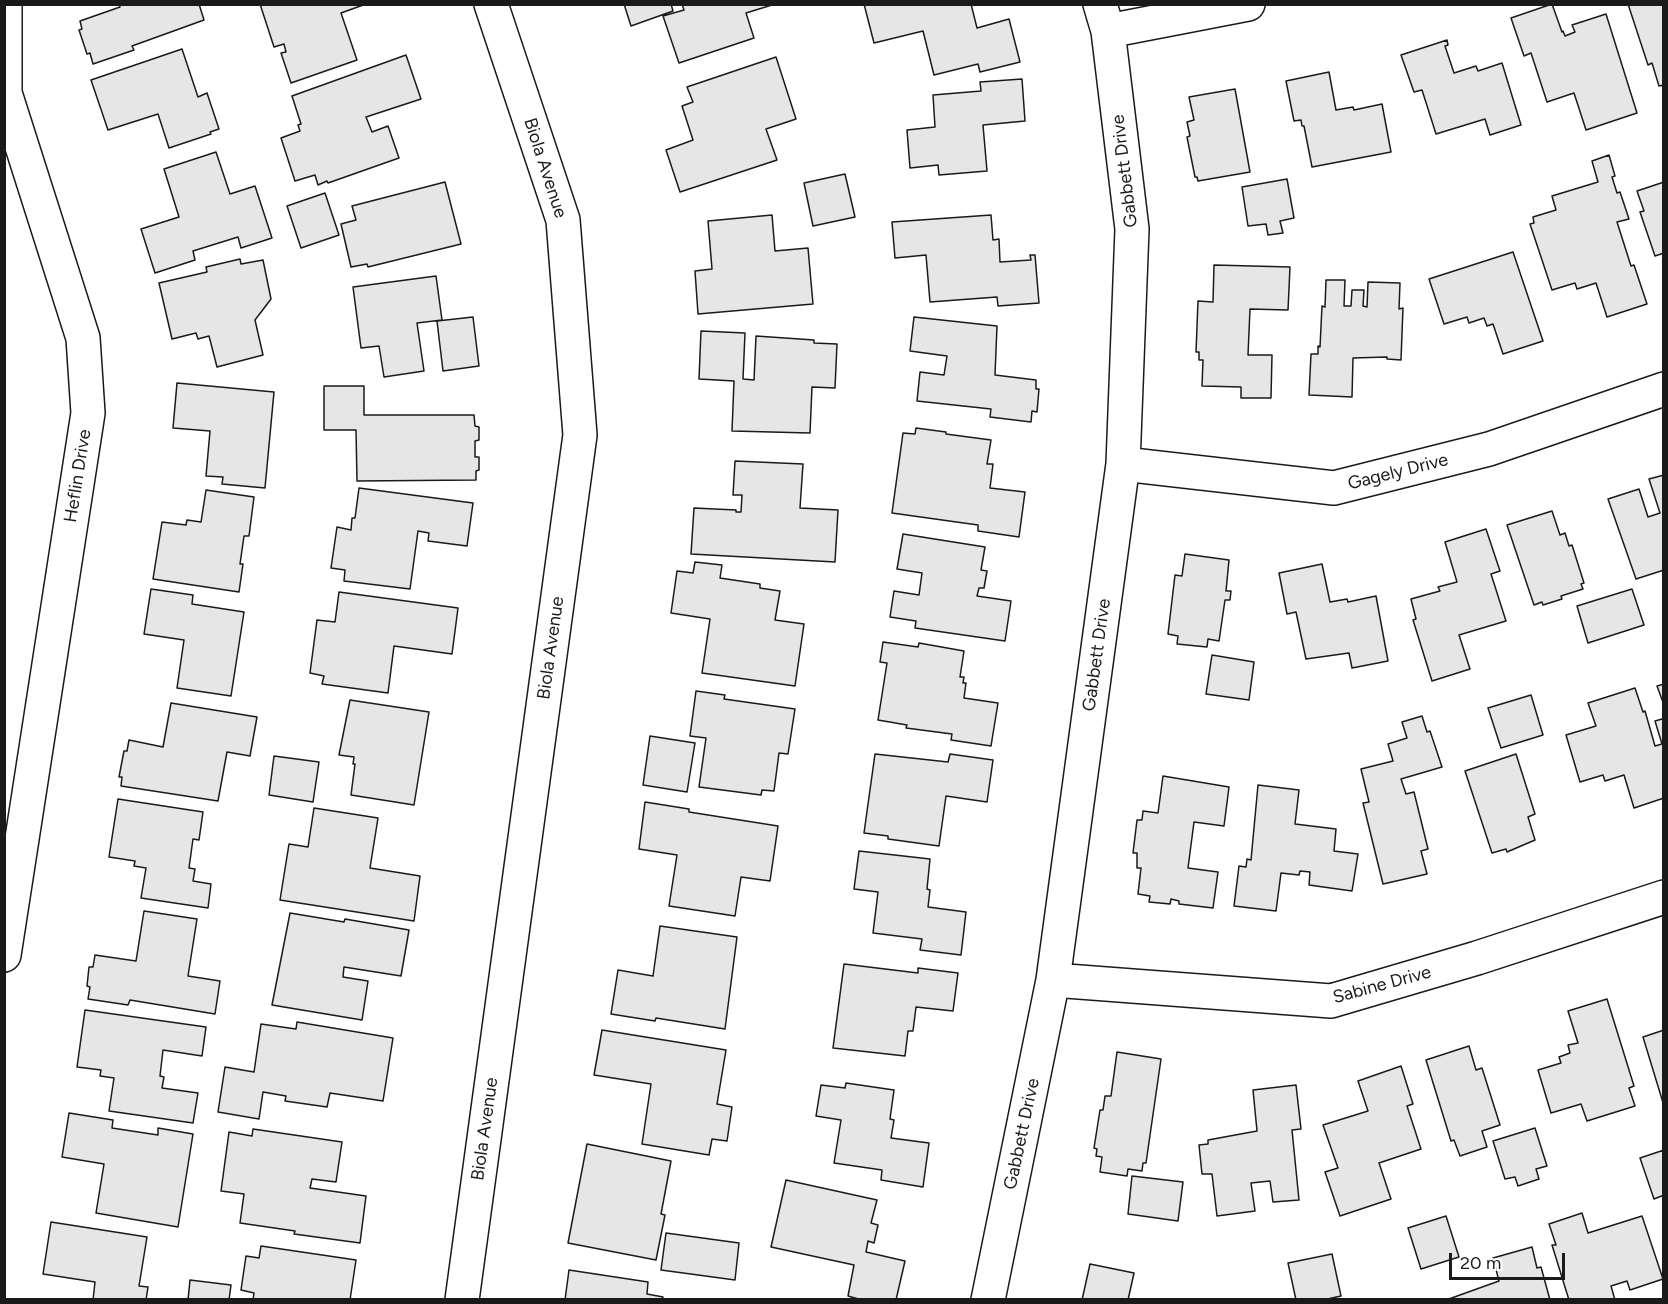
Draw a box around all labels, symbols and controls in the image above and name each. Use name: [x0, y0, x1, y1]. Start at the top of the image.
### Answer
street label: Gabbett Drive: [1107, 113, 1143, 229]
street label: Biola Avenue: [519, 115, 571, 221]
street label: Heflin Drive: [60, 428, 96, 524]
street label: Gagely Drive: [1346, 449, 1450, 495]
street label: Biola Avenue: [533, 595, 569, 701]
street label: Gabbett Drive: [1078, 597, 1116, 713]
street label: Sabine Drive: [1330, 962, 1434, 1008]
street label: Biola Avenue: [467, 1076, 503, 1182]
street label: Gabbett Drive: [1000, 1076, 1044, 1192]
scale bar: [1452, 1241, 1568, 1279]
text: 20 m: [1460, 1252, 1501, 1274]

